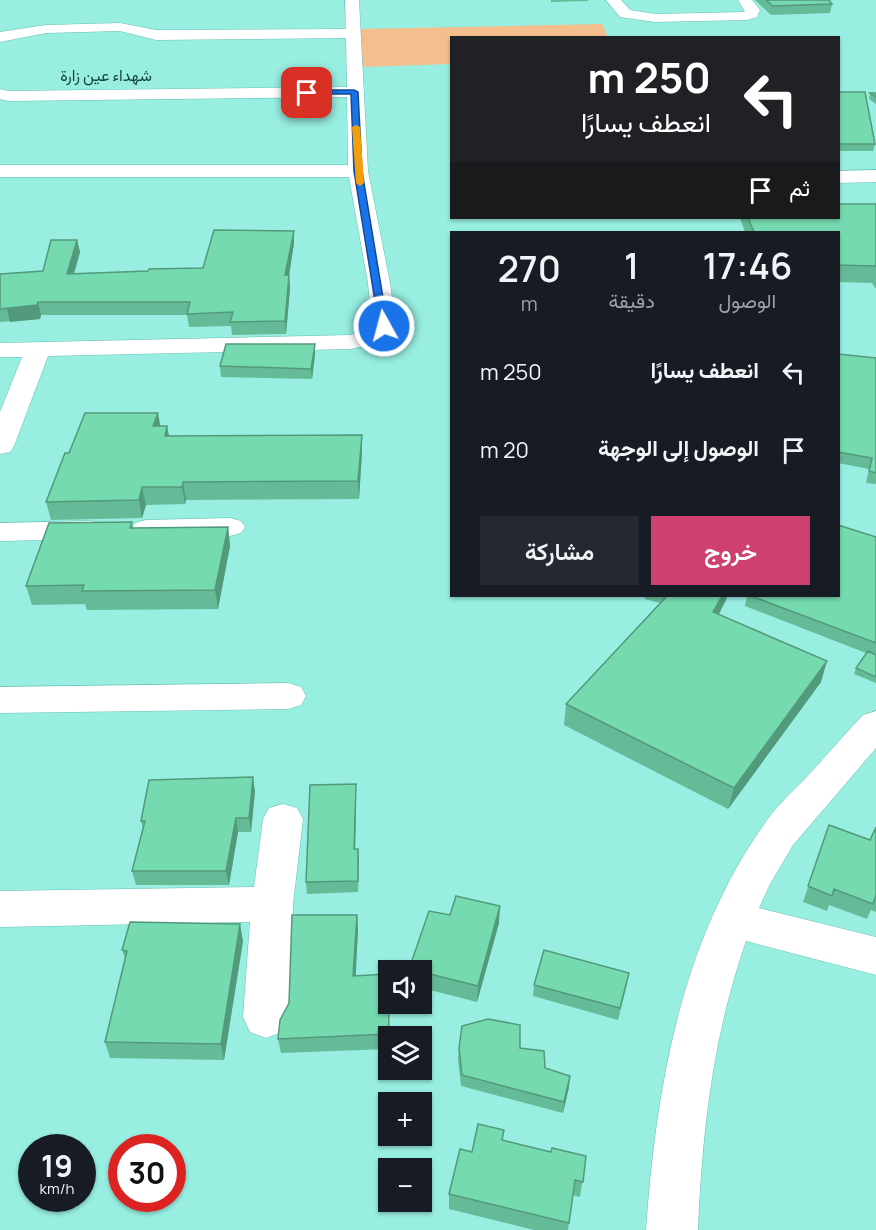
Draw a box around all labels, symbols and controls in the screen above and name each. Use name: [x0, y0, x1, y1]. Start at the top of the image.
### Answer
text: 250 m: [588, 48, 711, 106]
icon: left: [732, 60, 810, 138]
district label: شهداء عين زارة: [60, 64, 152, 86]
pin: [281, 67, 332, 118]
icon: arrive: [290, 76, 323, 109]
text: انعطف يسارًا: [581, 103, 711, 140]
text: ثم: [789, 173, 810, 203]
icon: arrive: [744, 174, 777, 207]
text: 1: [624, 241, 639, 290]
text: 17:46: [702, 241, 792, 290]
text: 270: [498, 244, 561, 293]
text: دقيقة: [608, 287, 655, 314]
text: الوصول: [719, 287, 776, 314]
text: m: [521, 290, 538, 317]
position arrow: [352, 294, 416, 358]
text: انعطف يسارًا: [650, 355, 759, 385]
icon: left: [777, 356, 810, 389]
text: 250 m: [480, 357, 542, 387]
text: الوصول إلى الوجهة: [598, 433, 759, 463]
icon: arrive: [777, 434, 810, 467]
text: 20 m: [480, 435, 529, 465]
button: مشاركة: [480, 516, 639, 585]
button: خروج: [651, 516, 810, 585]
map controls: [378, 960, 432, 1212]
button: sound: [378, 960, 432, 1014]
button: layers: [378, 1026, 432, 1080]
button: +: [378, 1092, 432, 1146]
speed limit sign: 30: [108, 1134, 186, 1212]
text: 19: [41, 1145, 73, 1186]
button: −: [378, 1158, 432, 1212]
text: km/h: [40, 1178, 74, 1199]

